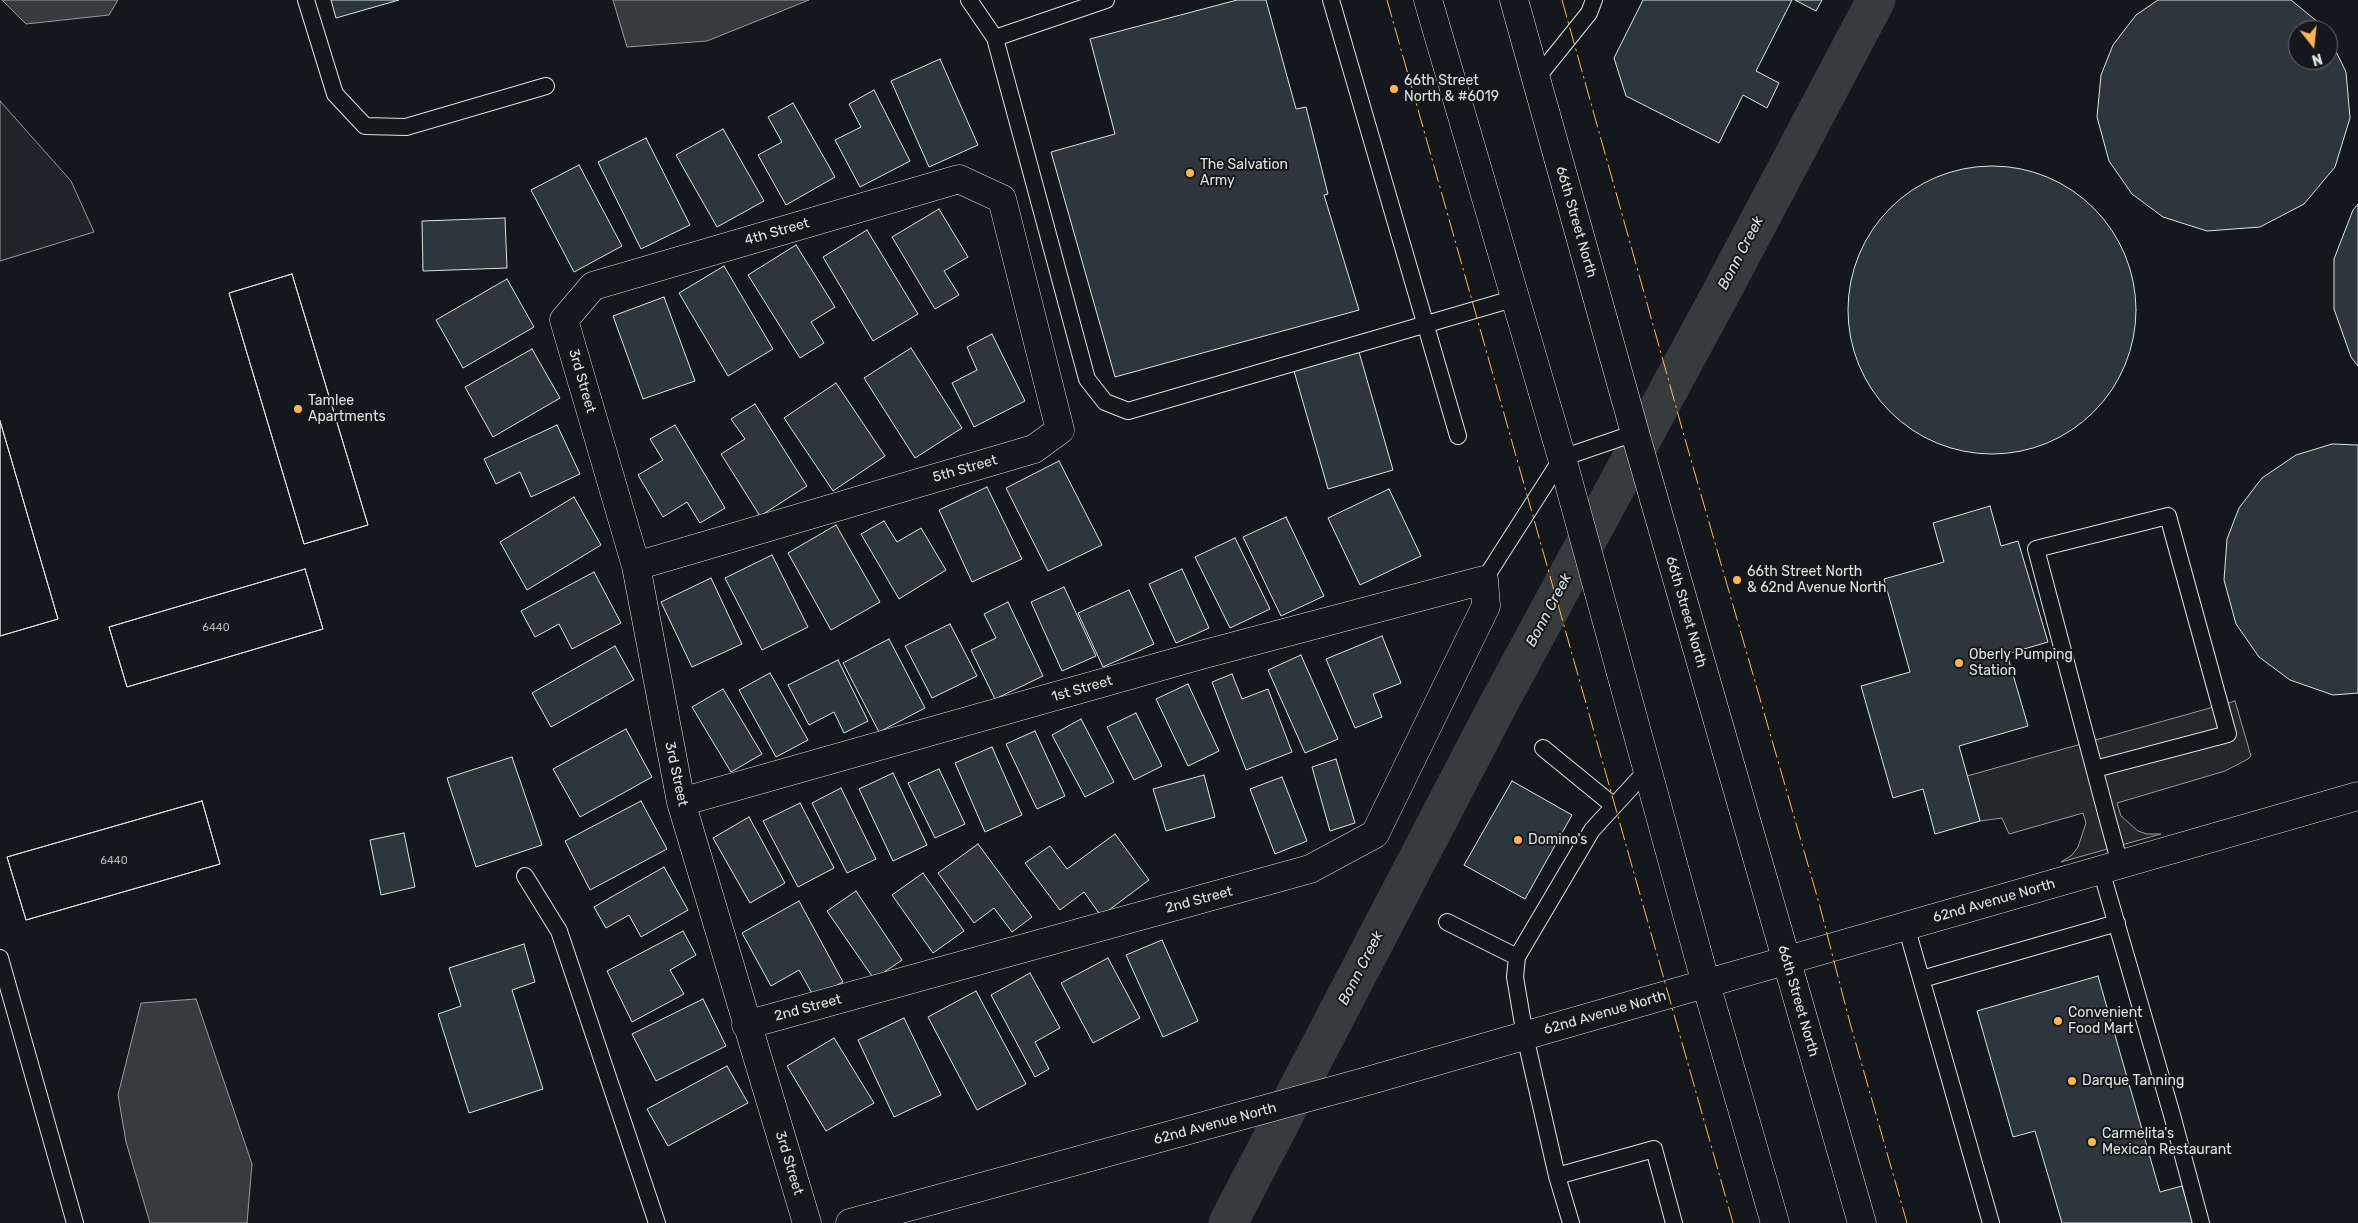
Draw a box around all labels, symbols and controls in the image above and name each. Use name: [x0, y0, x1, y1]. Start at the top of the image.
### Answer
north arrow: [2288, 20, 2338, 70]
text: N: [2310, 49, 2324, 68]
place label: 66th Street North & #6019: [1404, 73, 1499, 105]
marker: 66th Street North & #6019: [1388, 83, 1400, 95]
place label: The Salvation Army: [1200, 157, 1288, 190]
street label: 66th Street North: [1552, 164, 1600, 280]
marker: The Salvation Army: [1184, 167, 1196, 179]
water label: Bonn Creek: [1714, 213, 1768, 293]
street label: 4th Street: [743, 215, 811, 249]
street label: 3rd Street: [565, 347, 599, 415]
place label: Tamlee Apartments: [308, 393, 386, 426]
marker: Tamlee Apartments: [292, 403, 304, 415]
street label: 5th Street: [931, 452, 999, 486]
street label: 66th Street North: [1662, 554, 1710, 670]
place label: 66th Street North & 62nd Avenue North: [1747, 564, 1887, 596]
water label: Bonn Creek: [1522, 570, 1576, 650]
marker: 66th Street North & 62nd Avenue North: [1731, 574, 1743, 586]
house number: 6440: [202, 621, 230, 635]
place label: Oberly Pumping Station: [1969, 647, 2073, 680]
marker: Oberly Pumping Station: [1953, 657, 1965, 669]
street label: 1st Street: [1050, 672, 1114, 706]
street label: 3rd Street: [661, 740, 691, 808]
place label: Domino's: [1528, 832, 1588, 848]
marker: Domino's: [1512, 834, 1524, 846]
house number: 6440: [100, 854, 128, 868]
street label: 62nd Avenue North: [1931, 875, 2057, 927]
street label: 2nd Street: [1164, 883, 1234, 917]
water label: Bonn Creek: [1335, 928, 1387, 1008]
street label: 66th Street North: [1774, 943, 1822, 1059]
street label: 62nd Avenue North: [1542, 987, 1668, 1039]
street label: 2nd Street: [773, 991, 843, 1025]
place label: Convenient Food Mart: [2068, 1005, 2143, 1038]
marker: Convenient Food Mart: [2052, 1015, 2064, 1027]
place label: Darque Tanning: [2082, 1073, 2184, 1089]
marker: Darque Tanning: [2066, 1075, 2078, 1087]
street label: 62nd Avenue North: [1152, 1100, 1278, 1148]
place label: Carmelita's Mexican Restaurant: [2102, 1126, 2232, 1158]
street label: 3rd Street: [771, 1129, 807, 1197]
marker: Carmelita's Mexican Restaurant: [2086, 1136, 2098, 1148]

